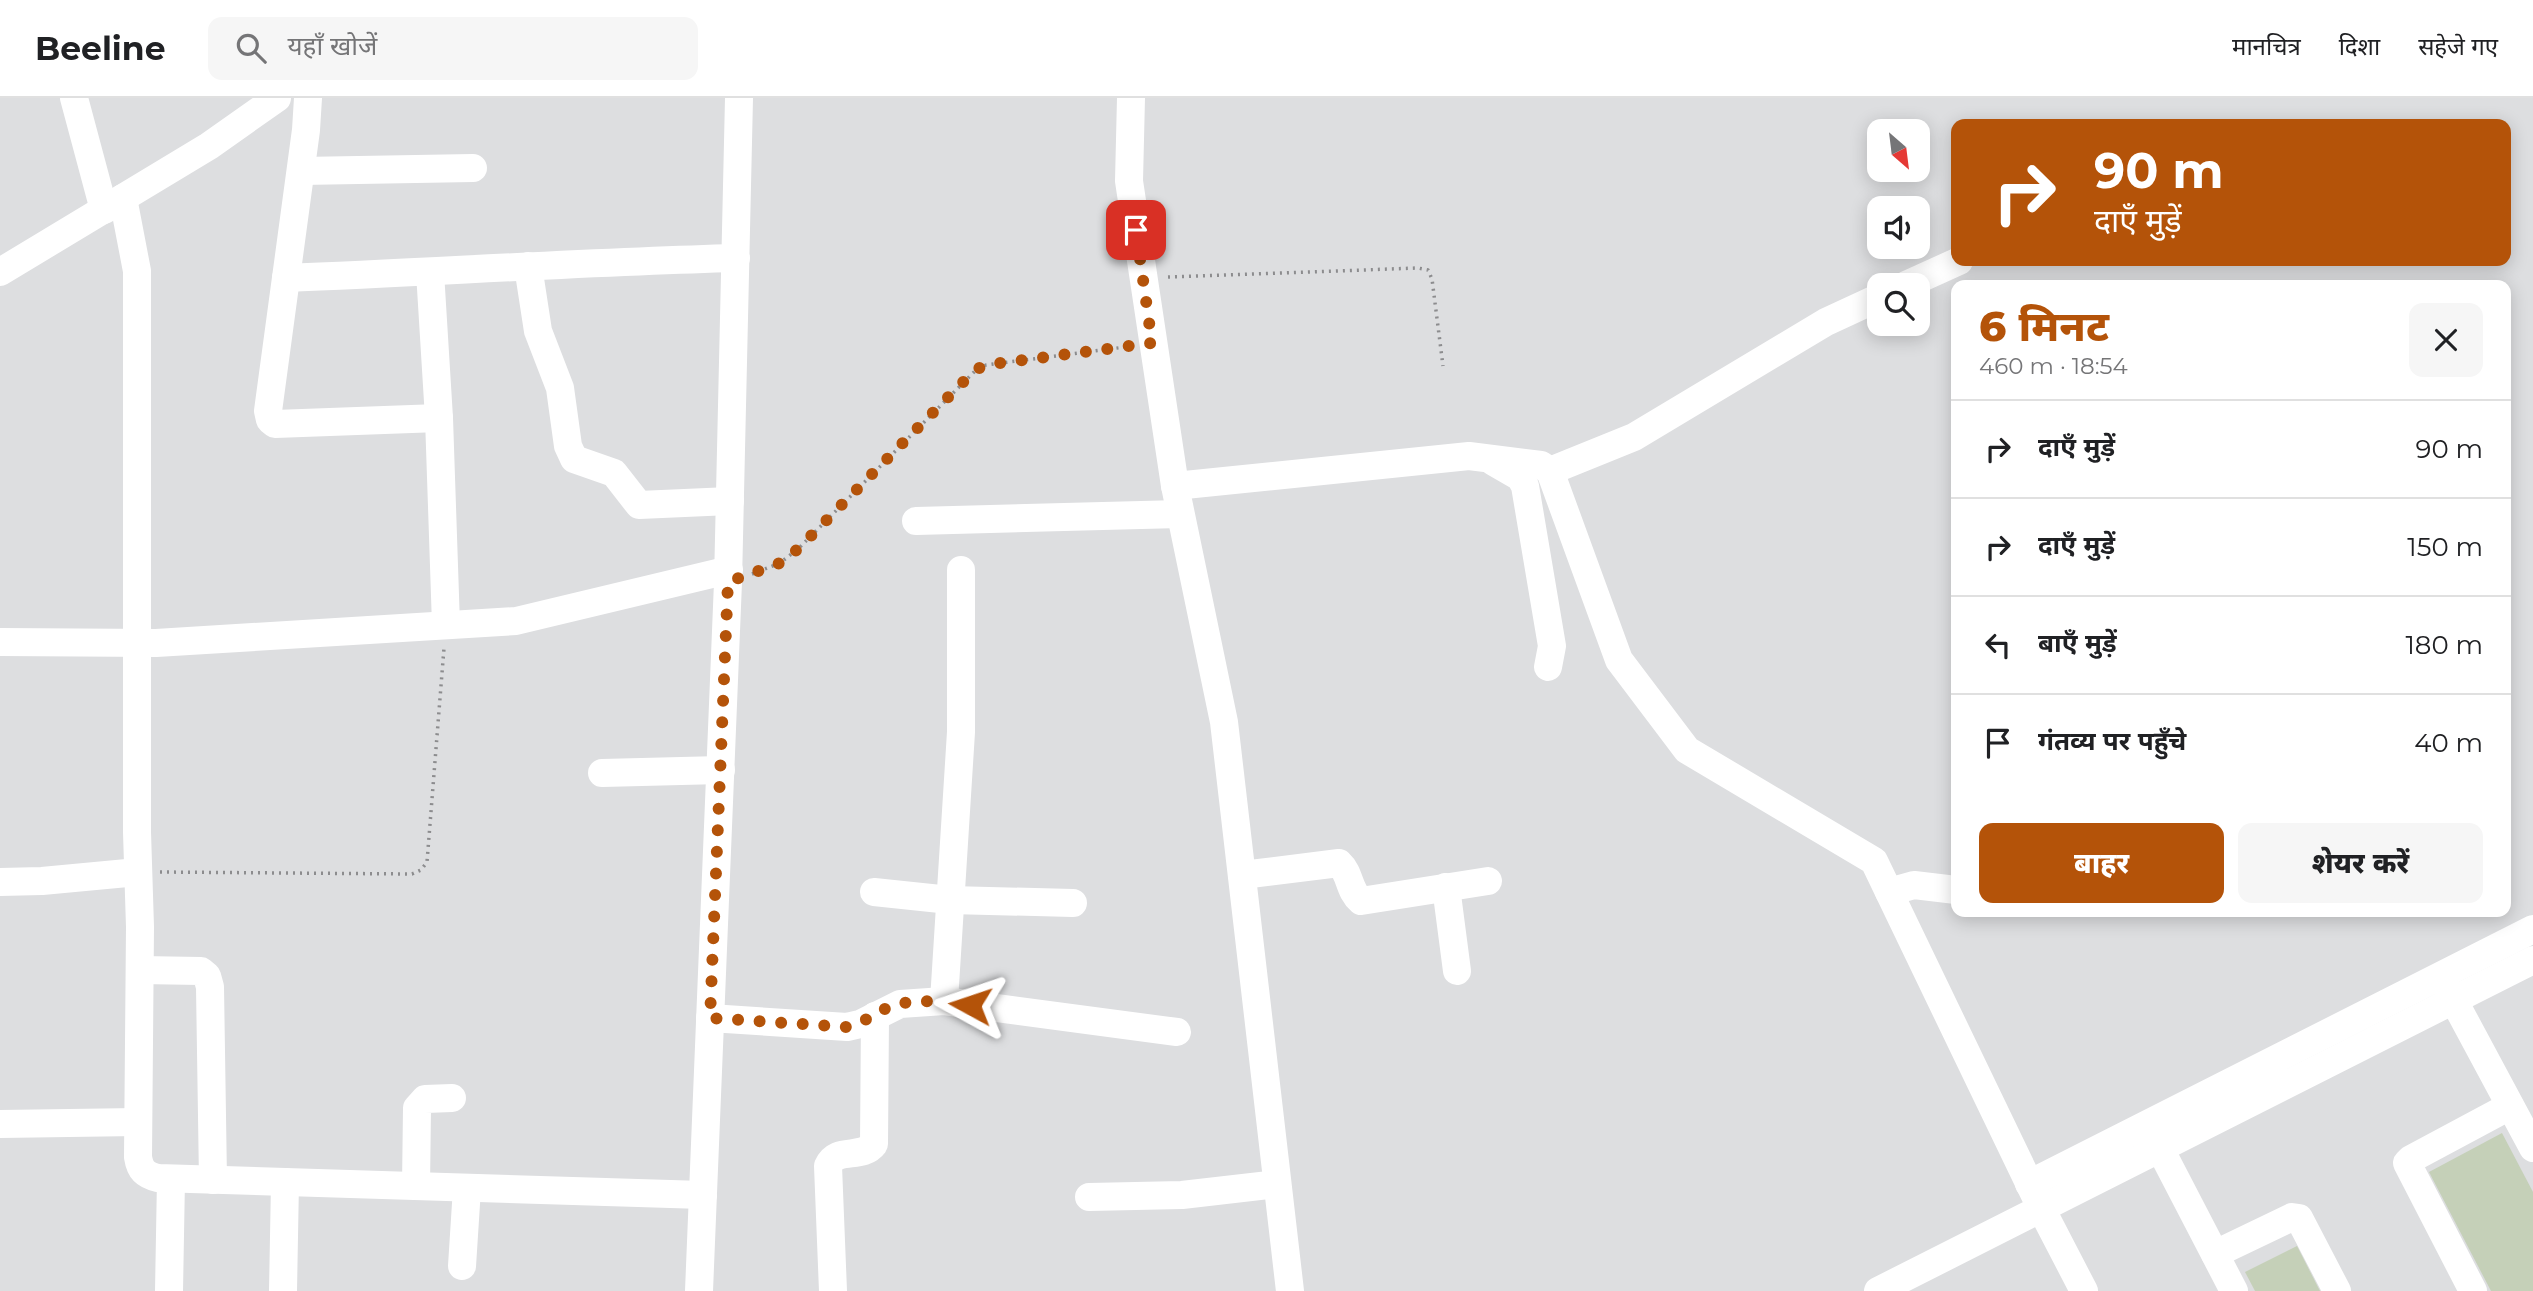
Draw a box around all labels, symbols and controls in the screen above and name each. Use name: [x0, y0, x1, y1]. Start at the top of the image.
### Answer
search box: [208, 17, 698, 80]
text: Beeline: [35, 28, 166, 68]
icon: search: [232, 29, 270, 67]
text: यहाँ खोजें: [288, 30, 377, 62]
text: मानचित्र: [2232, 32, 2301, 61]
text: दिशा: [2339, 32, 2380, 61]
text: सहेजे गए: [2418, 32, 2498, 61]
north arrow: [1867, 119, 1930, 182]
map controls: [1867, 119, 1930, 336]
text: 90 m: [2094, 141, 2224, 200]
icon: right: [1979, 147, 2070, 238]
button: sound: [1867, 196, 1930, 259]
pin: [1106, 200, 1166, 260]
text: दाएँ मुड़ें: [2094, 201, 2182, 240]
icon: arrive: [1117, 211, 1155, 249]
button: search: [1867, 273, 1930, 336]
text: 6 मिनट: [1979, 300, 2109, 352]
button: close: [2409, 303, 2483, 377]
text: 460 m · 18:54: [1979, 352, 2128, 380]
icon: right: [1979, 430, 2017, 468]
text: दाएँ मुड़ें: [2038, 431, 2115, 463]
text: 90 m: [2416, 433, 2483, 465]
icon: right: [1979, 528, 2017, 566]
text: दाएँ मुड़ें: [2038, 529, 2115, 561]
text: 150 m: [2407, 531, 2483, 563]
icon: left: [1979, 626, 2017, 664]
text: बाएँ मुड़ें: [2038, 627, 2117, 659]
text: 180 m: [2405, 629, 2483, 661]
icon: arrive: [1979, 724, 2017, 762]
text: गंतव्य पर पहुँचे: [2038, 725, 2186, 757]
text: 40 m: [2414, 727, 2483, 759]
button: बाहर: [1979, 823, 2224, 903]
button: शेयर करें: [2238, 823, 2483, 903]
position arrow: [933, 968, 1007, 1042]

